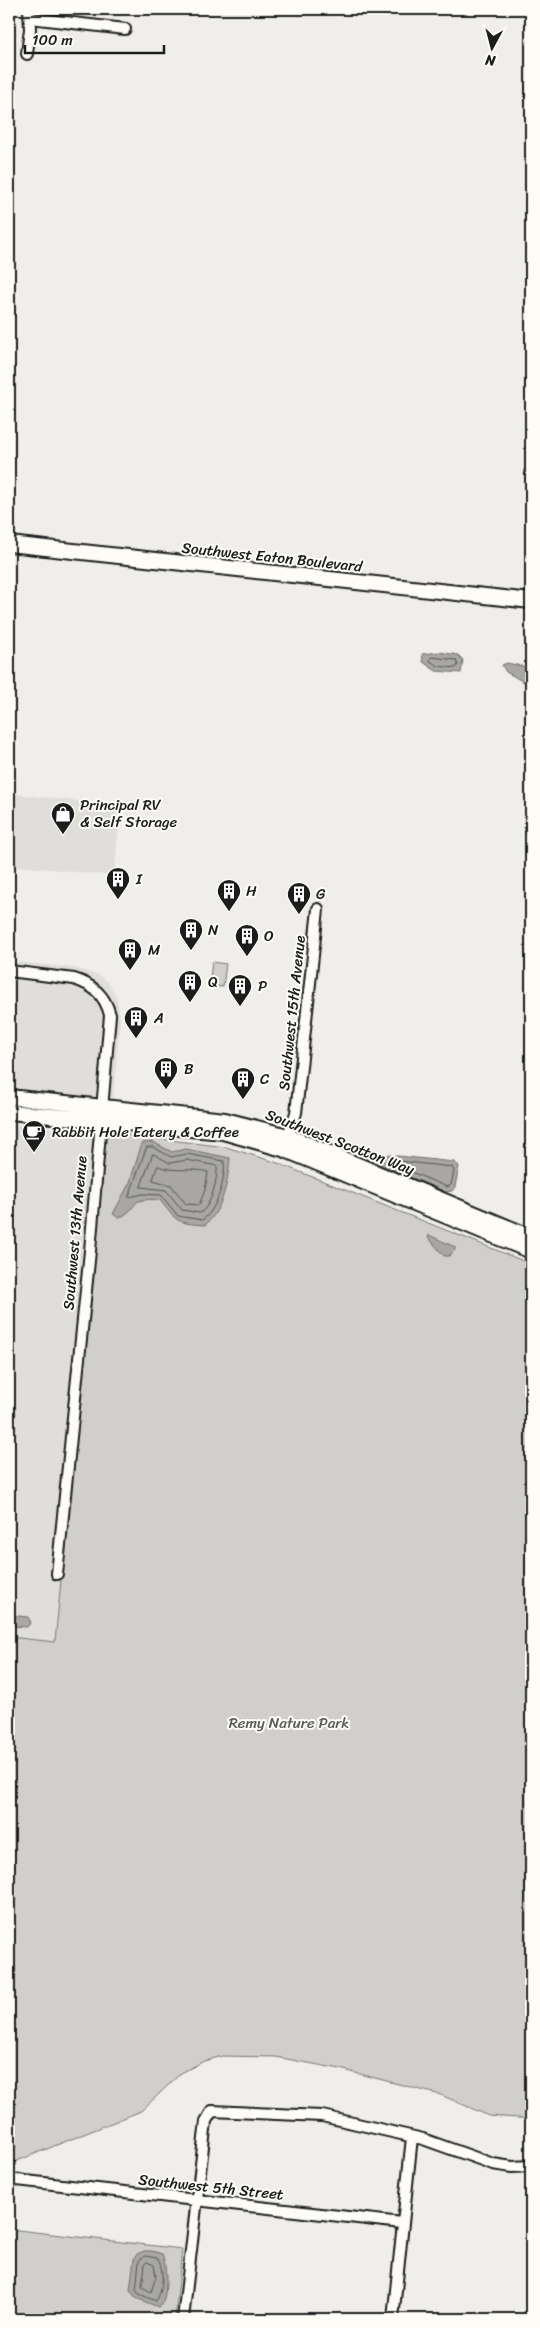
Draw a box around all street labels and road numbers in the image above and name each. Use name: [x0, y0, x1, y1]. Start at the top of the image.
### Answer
street label: Southwest Eaton Boulevard: [180, 535, 365, 580]
street label: Southwest 15th Avenue: [271, 934, 313, 1092]
street label: Southwest Scotton Way: [262, 1102, 419, 1182]
street label: Southwest 13th Avenue: [55, 1155, 95, 1311]
street label: Southwest 5th Street: [137, 2166, 285, 2208]

